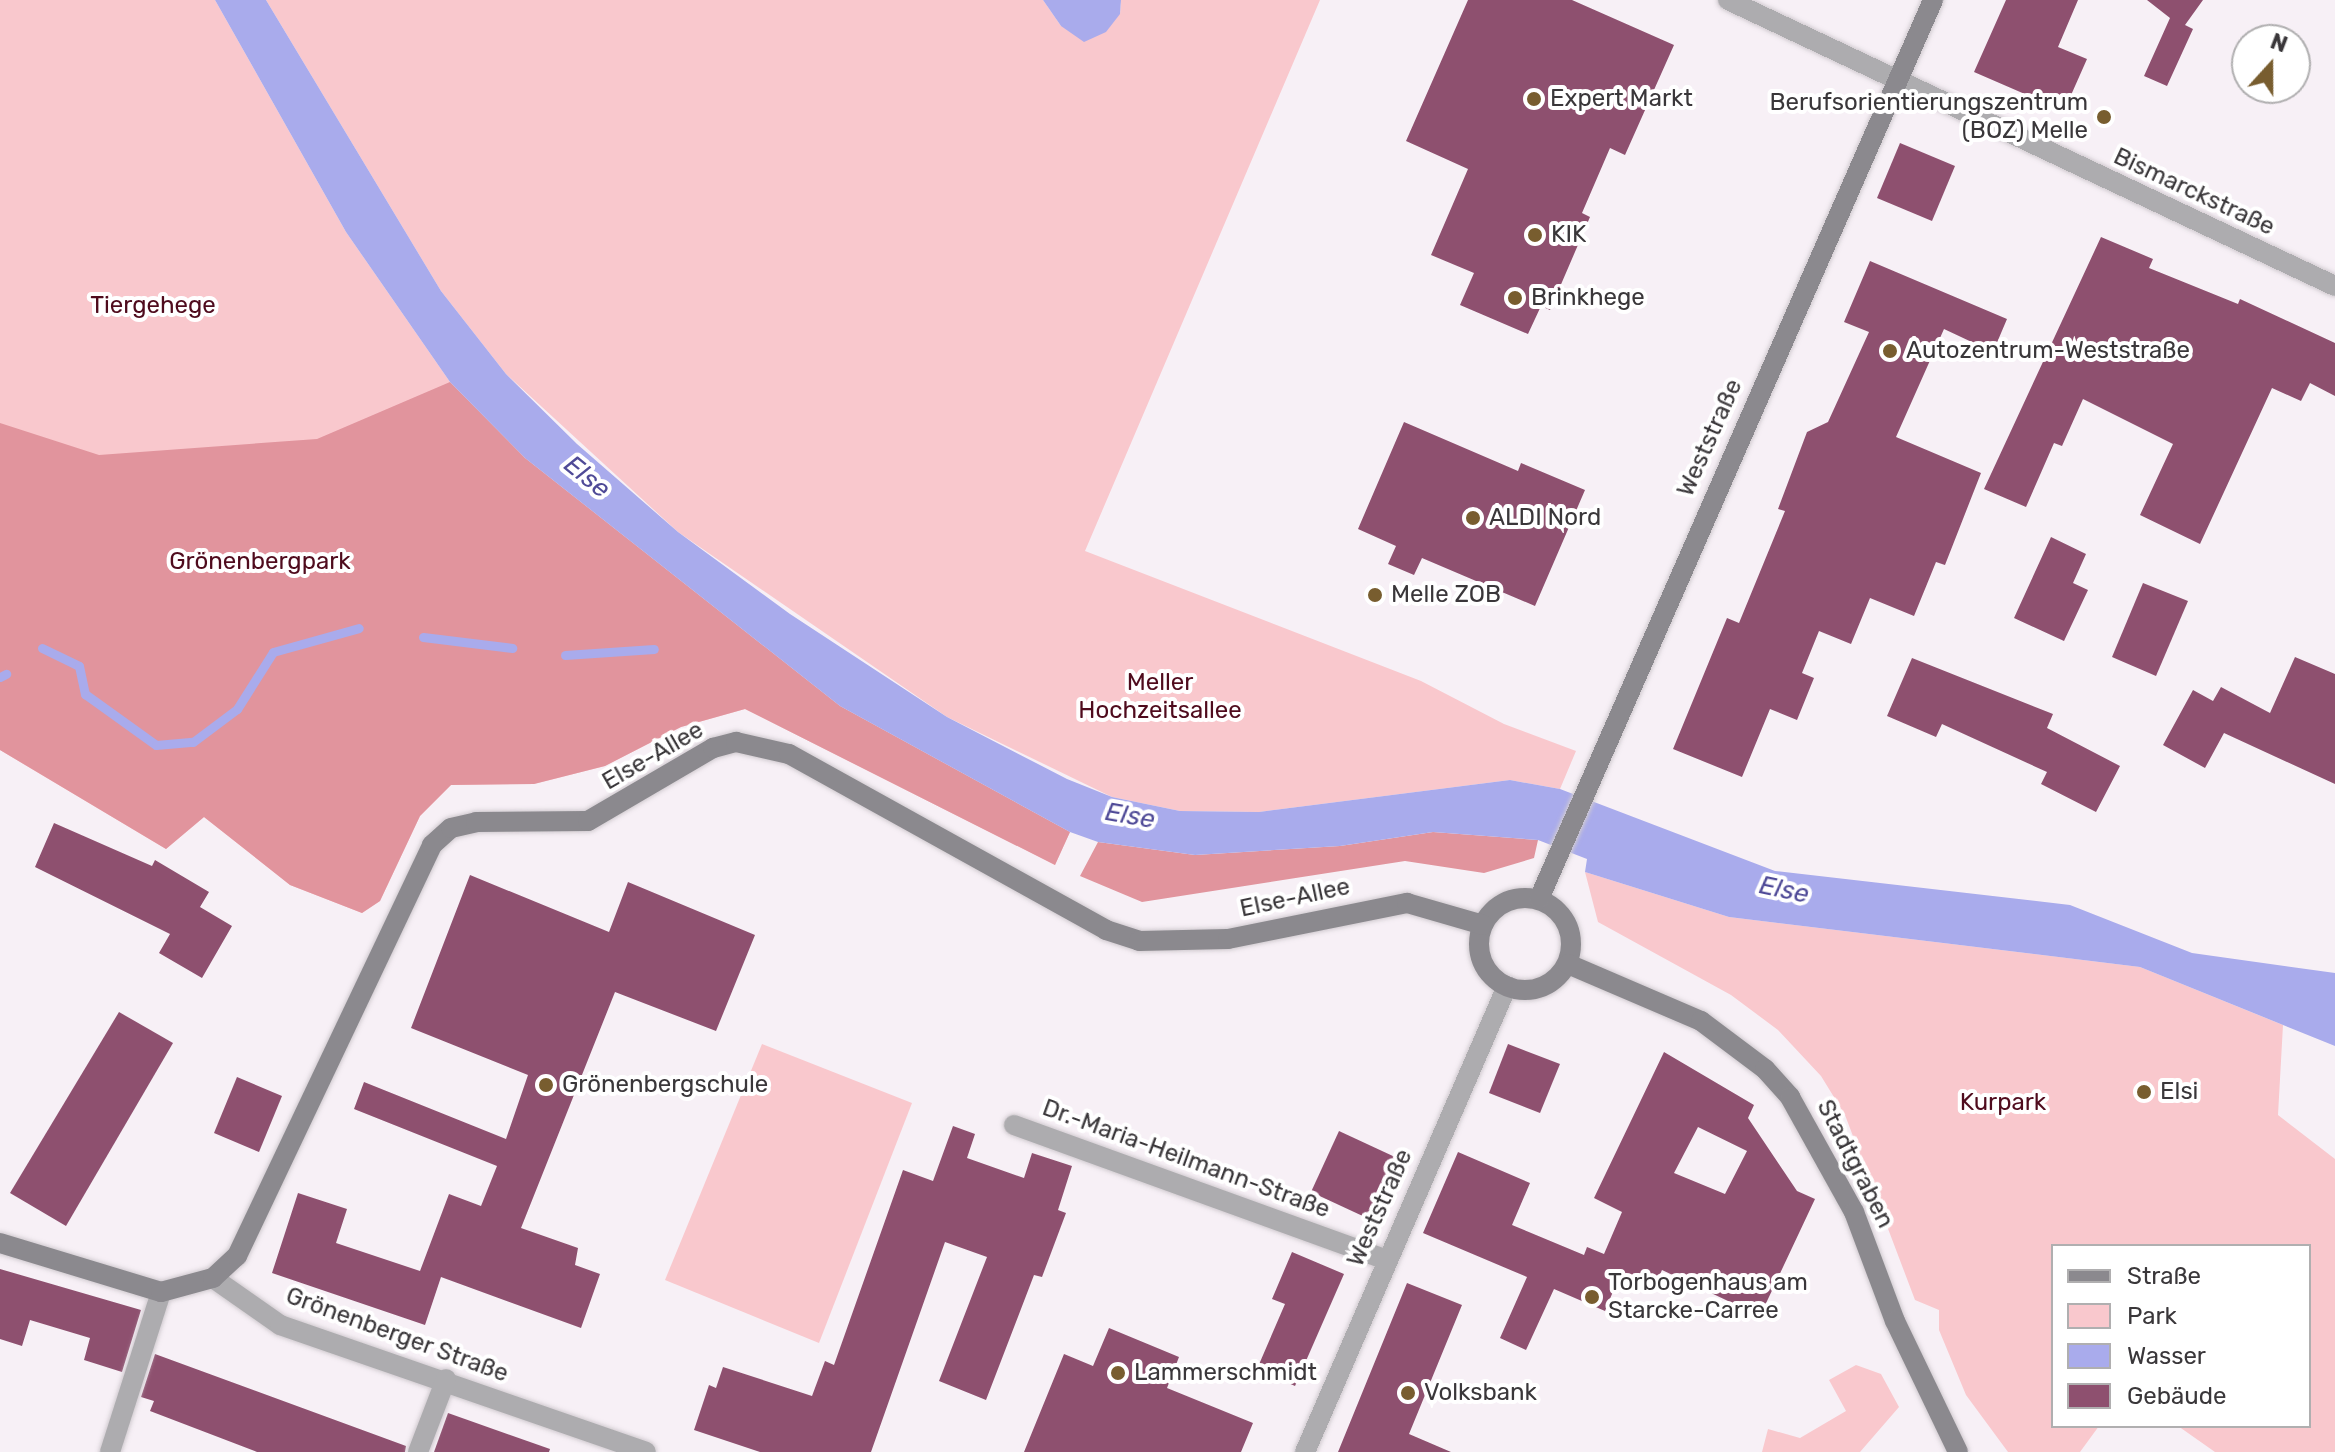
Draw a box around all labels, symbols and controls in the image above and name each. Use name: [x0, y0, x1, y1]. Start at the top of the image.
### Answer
north arrow: [2231, 24, 2311, 104]
text: N: [2267, 28, 2291, 58]
place label: Expert Markt: [1550, 85, 1693, 113]
place label: Berufsorientierungszentrum (BOZ) Melle: [1769, 89, 2088, 145]
marker: Expert Markt: [1525, 90, 1543, 108]
marker: Berufsorientierungszentrum (BOZ) Melle: [2095, 108, 2113, 126]
street label: Bismarckstraße: [2109, 142, 2279, 242]
place label: KIK: [1551, 221, 1586, 249]
marker: KIK: [1526, 226, 1544, 244]
place label: Brinkhege: [1531, 284, 1645, 312]
marker: Brinkhege: [1506, 289, 1524, 307]
park label: Tiergehege: [90, 292, 216, 320]
place label: Autozentrum-Weststraße: [1906, 337, 2190, 365]
marker: Autozentrum-Weststraße: [1881, 342, 1899, 360]
street label: Weststraße: [1671, 375, 1749, 501]
water label: Else: [558, 449, 616, 505]
place label: ALDI Nord: [1489, 504, 1601, 532]
marker: ALDI Nord: [1464, 509, 1482, 527]
park label: Grönenbergpark: [169, 548, 351, 576]
place label: Melle ZOB: [1391, 581, 1501, 609]
marker: Melle ZOB: [1366, 586, 1384, 604]
park label: Meller Hochzeitsallee: [1078, 669, 1242, 725]
street label: Else-Allee: [597, 716, 709, 796]
water label: Else: [1103, 796, 1157, 836]
water label: Else: [1756, 870, 1812, 910]
street label: Else-Allee: [1237, 872, 1353, 924]
place label: Grönenbergschule: [562, 1071, 768, 1099]
marker: Grönenbergschule: [537, 1076, 555, 1094]
place label: Elsi: [2160, 1078, 2198, 1106]
marker: Elsi: [2135, 1083, 2153, 1101]
park label: Kurpark: [1960, 1089, 2046, 1117]
street label: Dr.-Maria-Heilmann-Straße: [1038, 1094, 1334, 1224]
street label: Stadtgraben: [1810, 1095, 1900, 1233]
street label: Weststraße: [1341, 1145, 1419, 1271]
legend: [2051, 1244, 2311, 1428]
text: Straße: [2127, 1262, 2201, 1290]
place label: Torbogenhaus am Starcke-Carree: [1608, 1269, 1808, 1325]
street label: Grönenberger Straße: [282, 1281, 512, 1389]
marker: Torbogenhaus am Starcke-Carree: [1583, 1288, 1601, 1306]
text: Park: [2127, 1302, 2177, 1330]
text: Wasser: [2127, 1342, 2206, 1370]
place label: Lammerschmidt: [1134, 1359, 1317, 1387]
marker: Lammerschmidt: [1109, 1364, 1127, 1382]
place label: Volksbank: [1424, 1379, 1537, 1407]
text: Gebäude: [2127, 1382, 2226, 1410]
marker: Volksbank: [1399, 1384, 1417, 1402]

